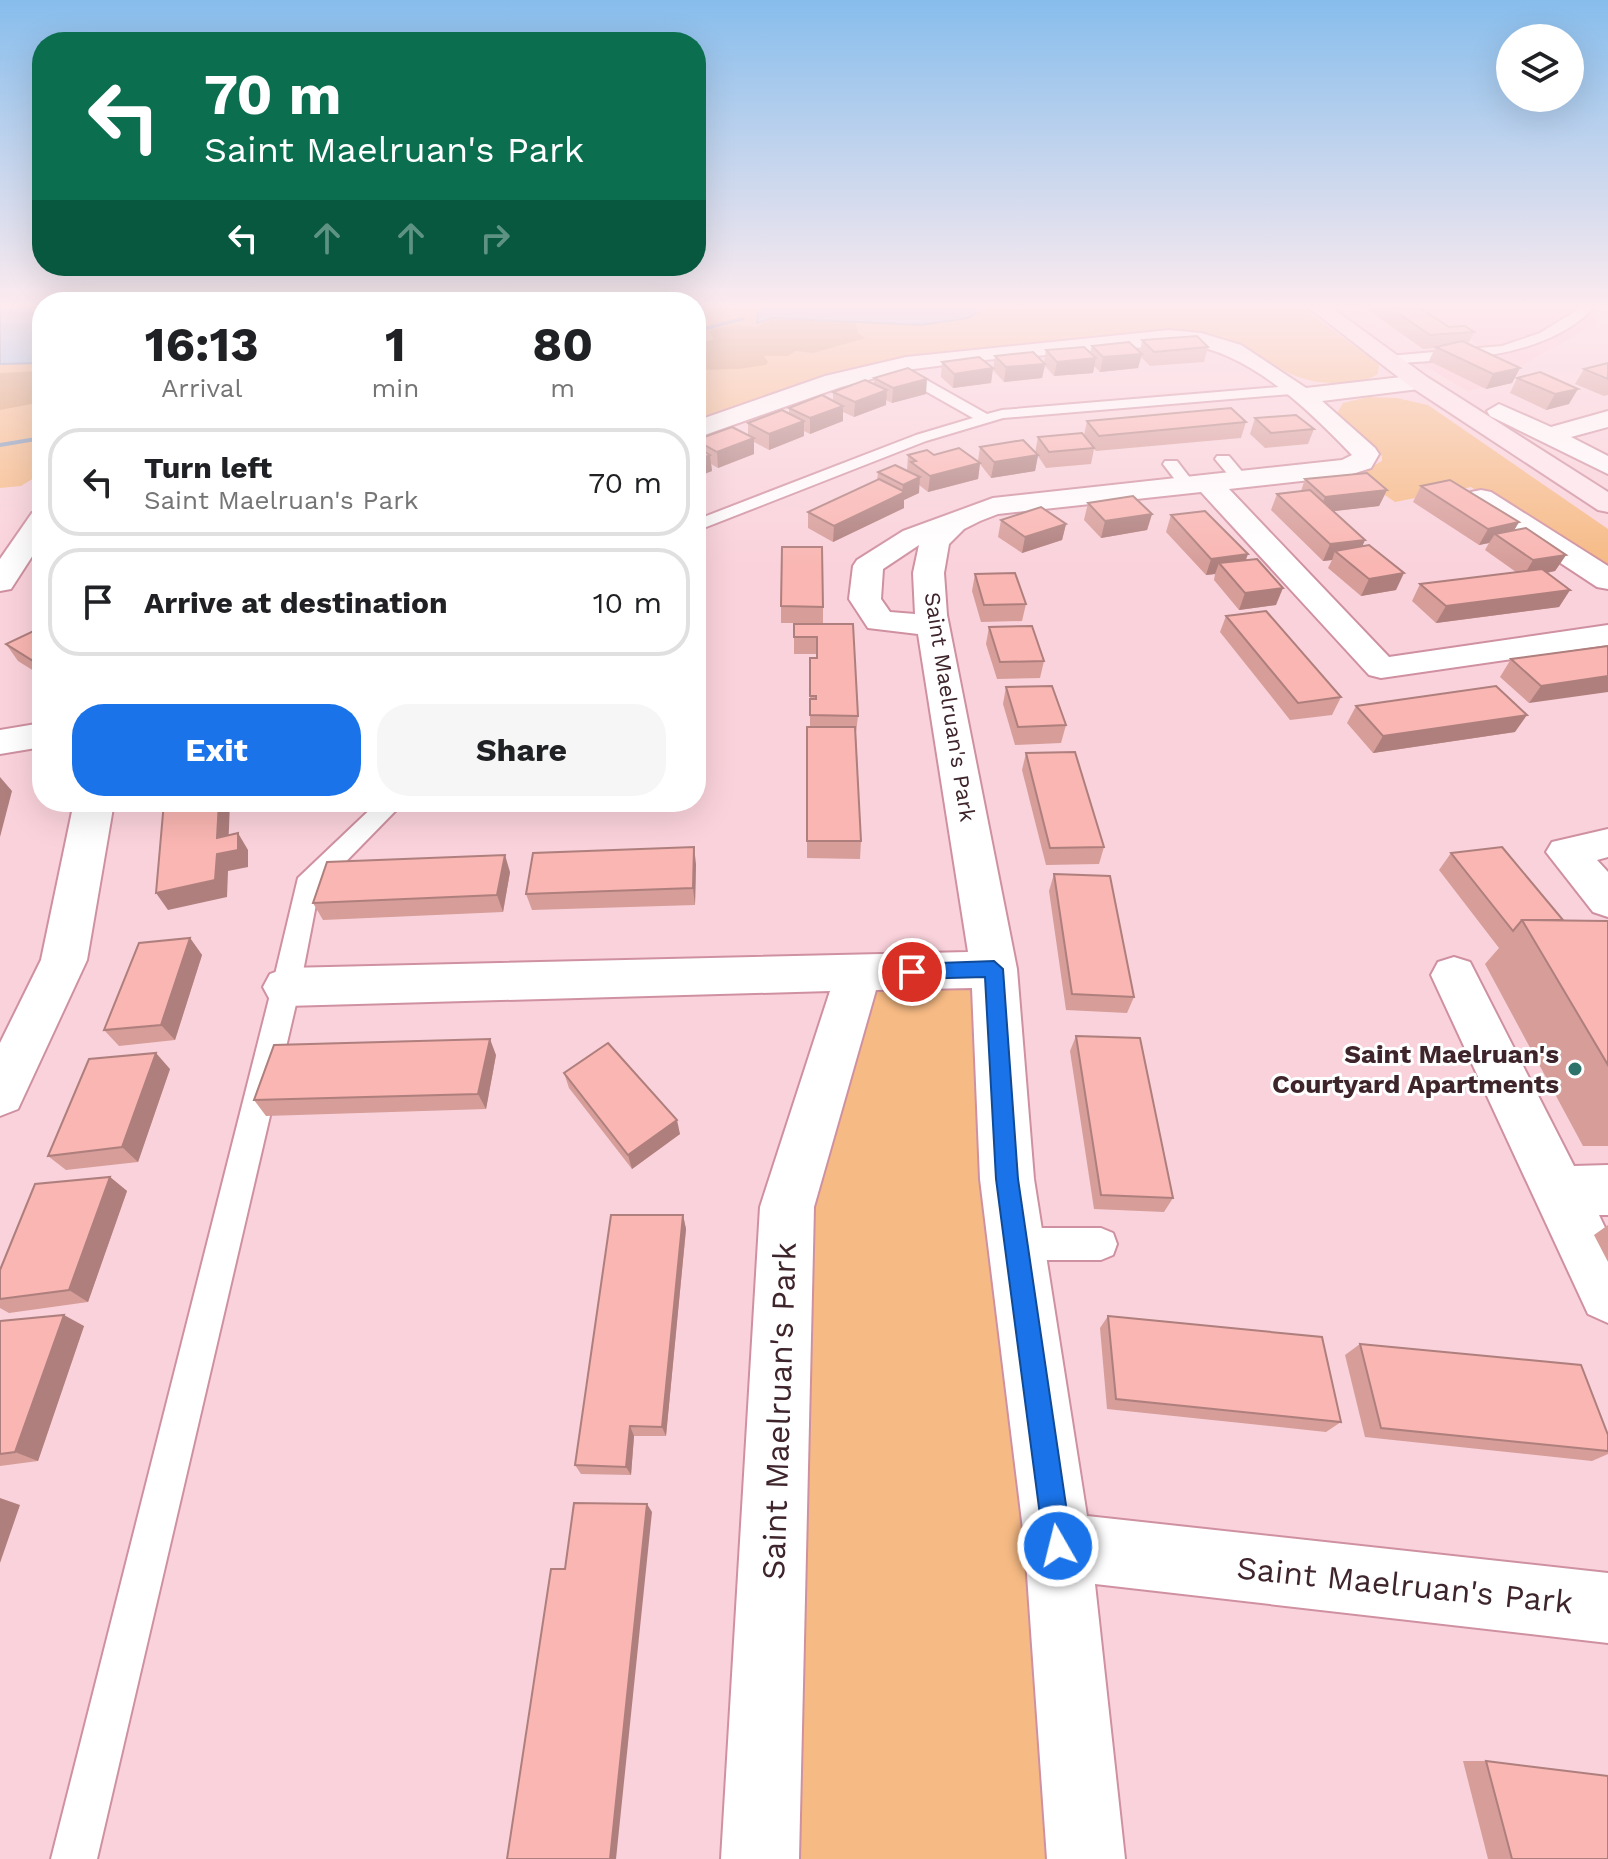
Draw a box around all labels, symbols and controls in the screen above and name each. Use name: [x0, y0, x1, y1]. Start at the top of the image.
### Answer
map controls: [1496, 24, 1584, 112]
button: layers: [1496, 24, 1584, 112]
text: 70 m: [204, 62, 341, 128]
icon: left: [72, 64, 176, 168]
text: Saint Maelruan's Park: [204, 129, 584, 171]
icon: left: [221, 216, 265, 260]
icon: ahead: [305, 216, 349, 260]
icon: ahead: [389, 216, 433, 260]
icon: right: [473, 216, 517, 260]
text: 16:13: [145, 316, 259, 373]
text: 1: [385, 316, 406, 373]
text: 80: [532, 316, 593, 373]
text: Arrival: [161, 373, 242, 403]
text: min: [372, 373, 419, 403]
text: m: [550, 373, 575, 403]
text: Turn left: [144, 450, 272, 485]
icon: left: [76, 460, 120, 504]
text: 70 m: [588, 465, 662, 500]
text: Saint Maelruan's Park: [144, 485, 419, 515]
icon: arrive: [76, 580, 120, 624]
text: Arrive at destination: [144, 585, 448, 620]
text: 10 m: [593, 585, 662, 620]
street label: Saint Maelruan's Park: [919, 590, 981, 824]
button: Exit: [72, 704, 361, 796]
button: Share: [377, 704, 666, 796]
pin: [878, 938, 946, 1006]
icon: arrive: [890, 950, 934, 994]
place label: Saint Maelruan's Courtyard Apartments: [1272, 1039, 1559, 1099]
marker: Saint Maelruan's Courtyard Apartments: [1566, 1060, 1584, 1078]
street label: Saint Maelruan's Park: [754, 1242, 804, 1580]
position arrow: [1016, 1504, 1100, 1588]
street label: Saint Maelruan's Park: [1235, 1548, 1575, 1622]

